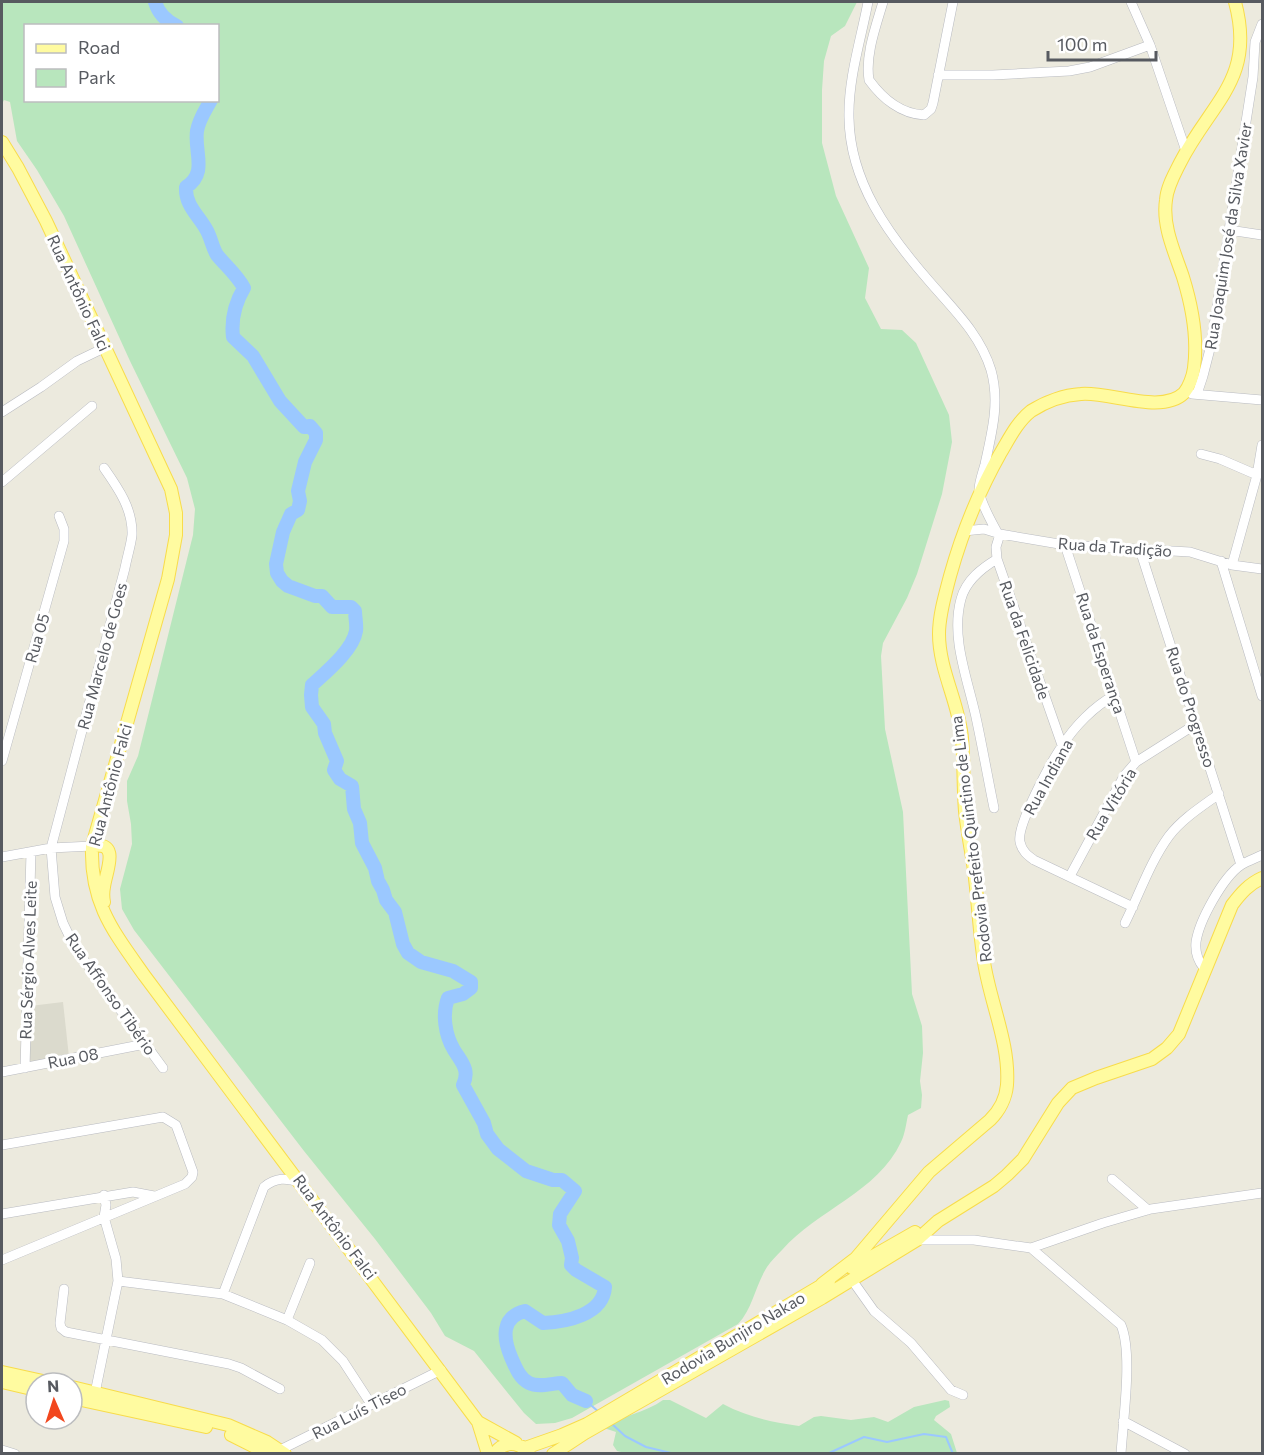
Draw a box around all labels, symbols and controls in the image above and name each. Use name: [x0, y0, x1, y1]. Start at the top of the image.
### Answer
legend: [24, 24, 219, 102]
scale bar: [1048, 24, 1156, 62]
text: 100 m: [1057, 33, 1107, 55]
text: Road: [78, 36, 120, 58]
text: Park: [78, 66, 116, 88]
street label: Rua Joaquim José da Silva Xavier: [1200, 120, 1255, 351]
street label: Rua Antônio Falci: [44, 231, 115, 354]
street label: Rua da Tradição: [1057, 533, 1173, 560]
street label: Rua da Felicidade: [996, 578, 1055, 702]
street label: Rua Marcelo de Goes: [73, 580, 130, 731]
street label: Rua da Esperança: [1073, 590, 1130, 716]
street label: Rua 05: [20, 611, 53, 665]
street label: Rua do Progresso: [1163, 644, 1220, 770]
street label: Rodovia Prefeito Quintino de Lima: [946, 715, 995, 963]
street label: Rua Antônio Falci: [84, 721, 135, 848]
street label: Rua Indiana: [1019, 735, 1076, 818]
street label: Rua Vitória: [1082, 764, 1140, 843]
street label: Rua Sérgio Alves Leite: [15, 880, 40, 1040]
street label: Rua Affonso Tibério: [62, 929, 161, 1058]
street label: Rua 08: [46, 1043, 100, 1072]
street label: Rua Antônio Falci: [290, 1170, 381, 1283]
street label: Rodovia Bunjiro Nakao: [657, 1287, 808, 1388]
north arrow: [24, 1371, 84, 1431]
text: N: [47, 1376, 60, 1395]
street label: Rua Luís Tiseo: [308, 1379, 409, 1442]

